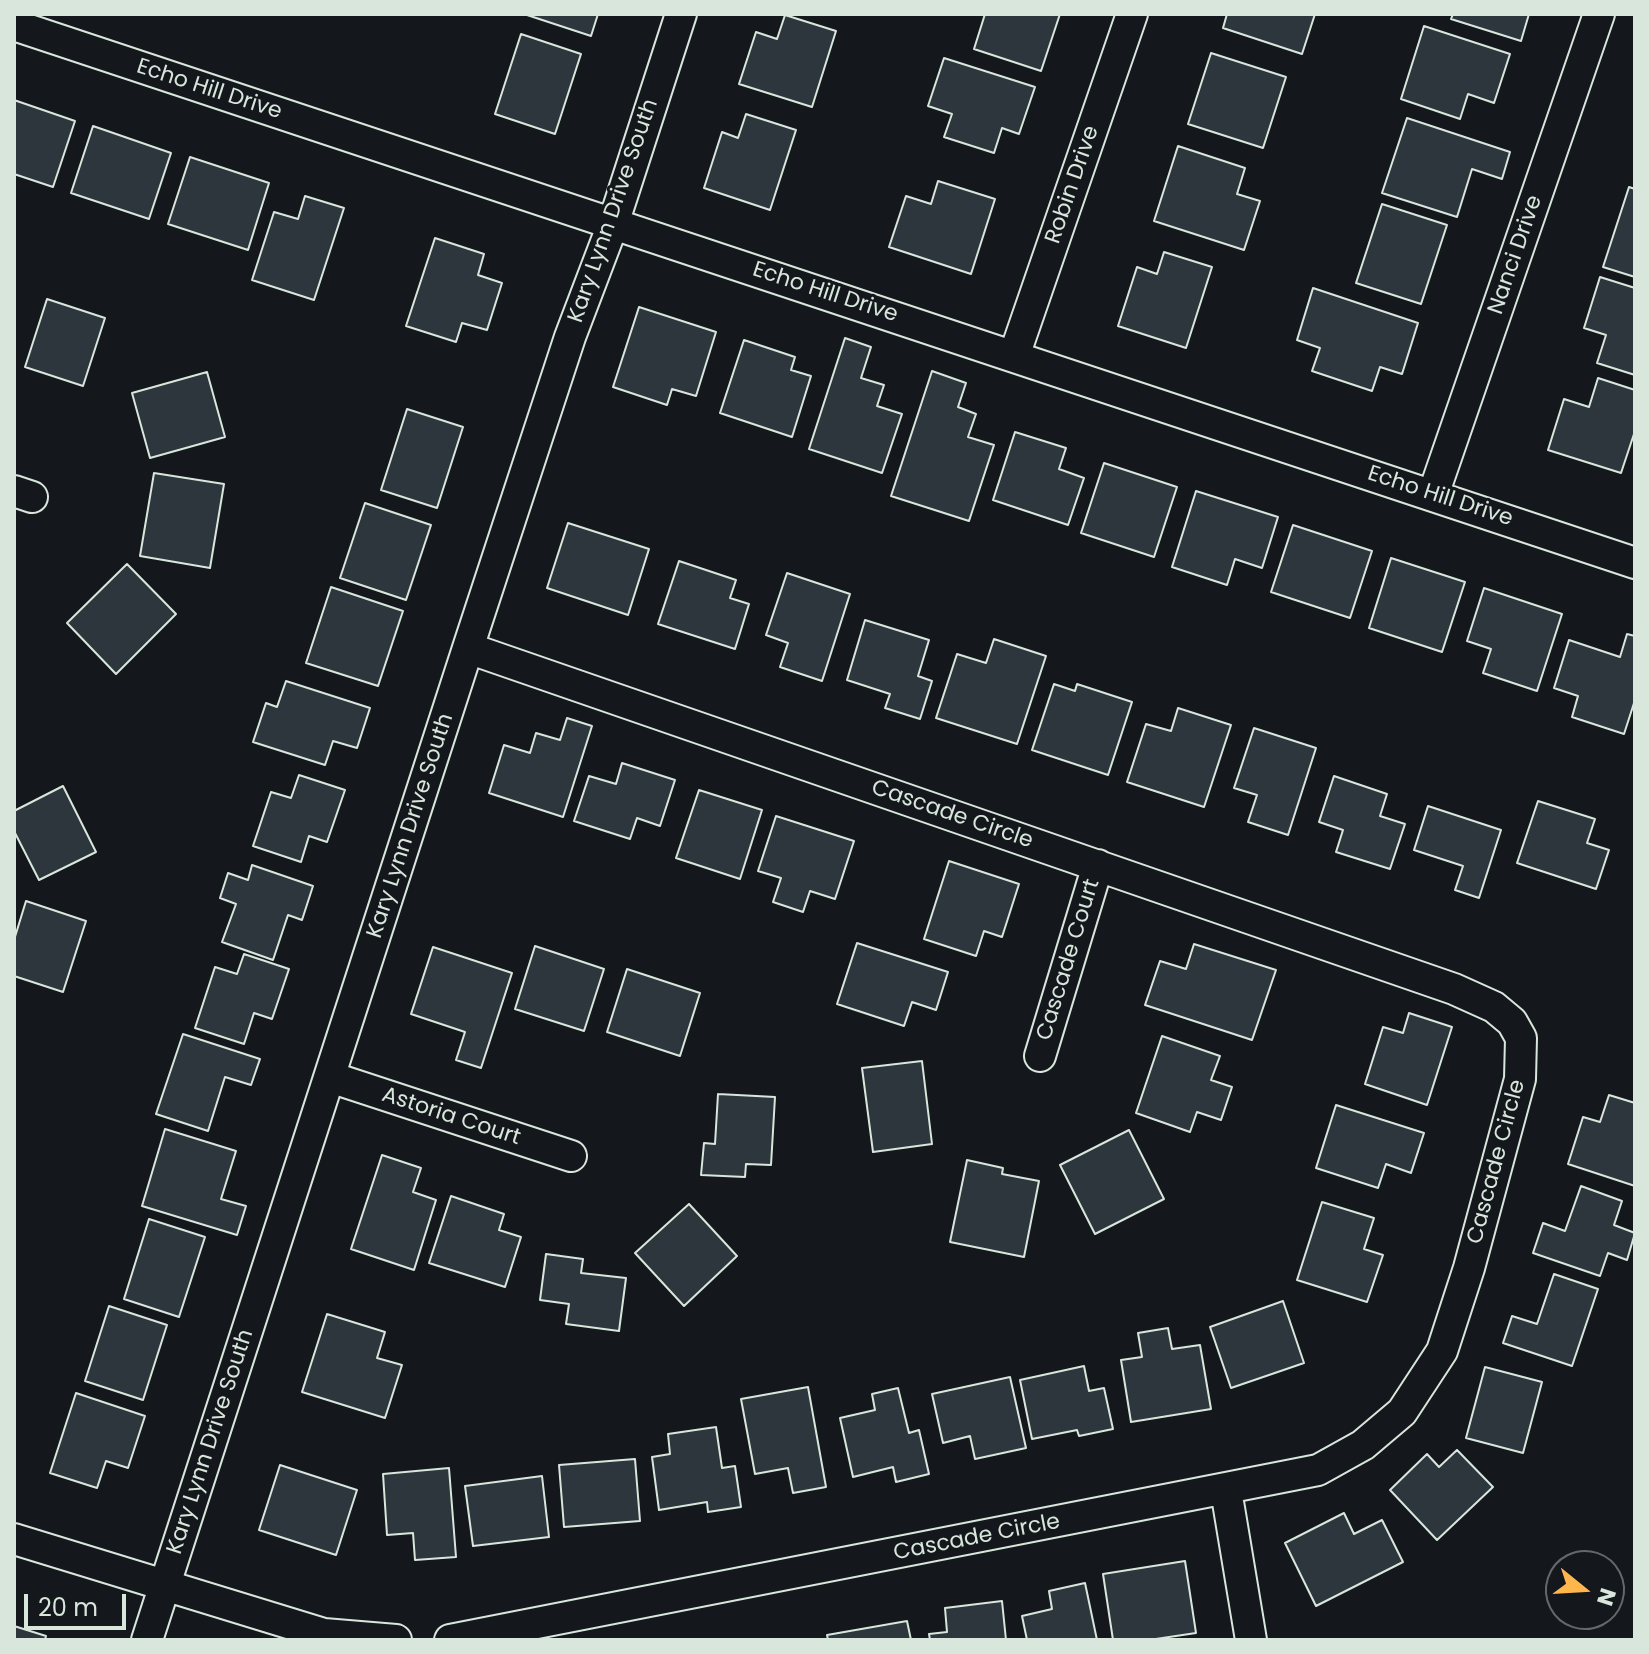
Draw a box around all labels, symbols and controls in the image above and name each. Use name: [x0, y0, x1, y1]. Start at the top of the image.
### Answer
street label: Echo Hill Drive: [133, 54, 285, 126]
street label: Kary Lynn Drive South: [563, 96, 665, 326]
street label: Robin Drive: [1041, 123, 1105, 247]
street label: Nanci Drive: [1483, 192, 1549, 318]
street label: Echo Hill Drive: [749, 257, 901, 329]
street label: Echo Hill Drive: [1364, 461, 1516, 533]
street label: Kary Lynn Drive South: [362, 710, 460, 942]
street label: Cascade Circle: [868, 775, 1036, 855]
street label: Cascade Court: [1032, 876, 1106, 1044]
street label: Cascade Circle: [1462, 1077, 1532, 1247]
street label: Astoria Court: [378, 1082, 524, 1152]
street label: Kary Lynn Drive South: [162, 1326, 260, 1558]
street label: Cascade Circle: [892, 1509, 1062, 1567]
north arrow: [1545, 1550, 1625, 1630]
scale bar: [28, 1578, 130, 1628]
text: N: [1589, 1584, 1624, 1610]
text: 20 m: [38, 1591, 98, 1624]

